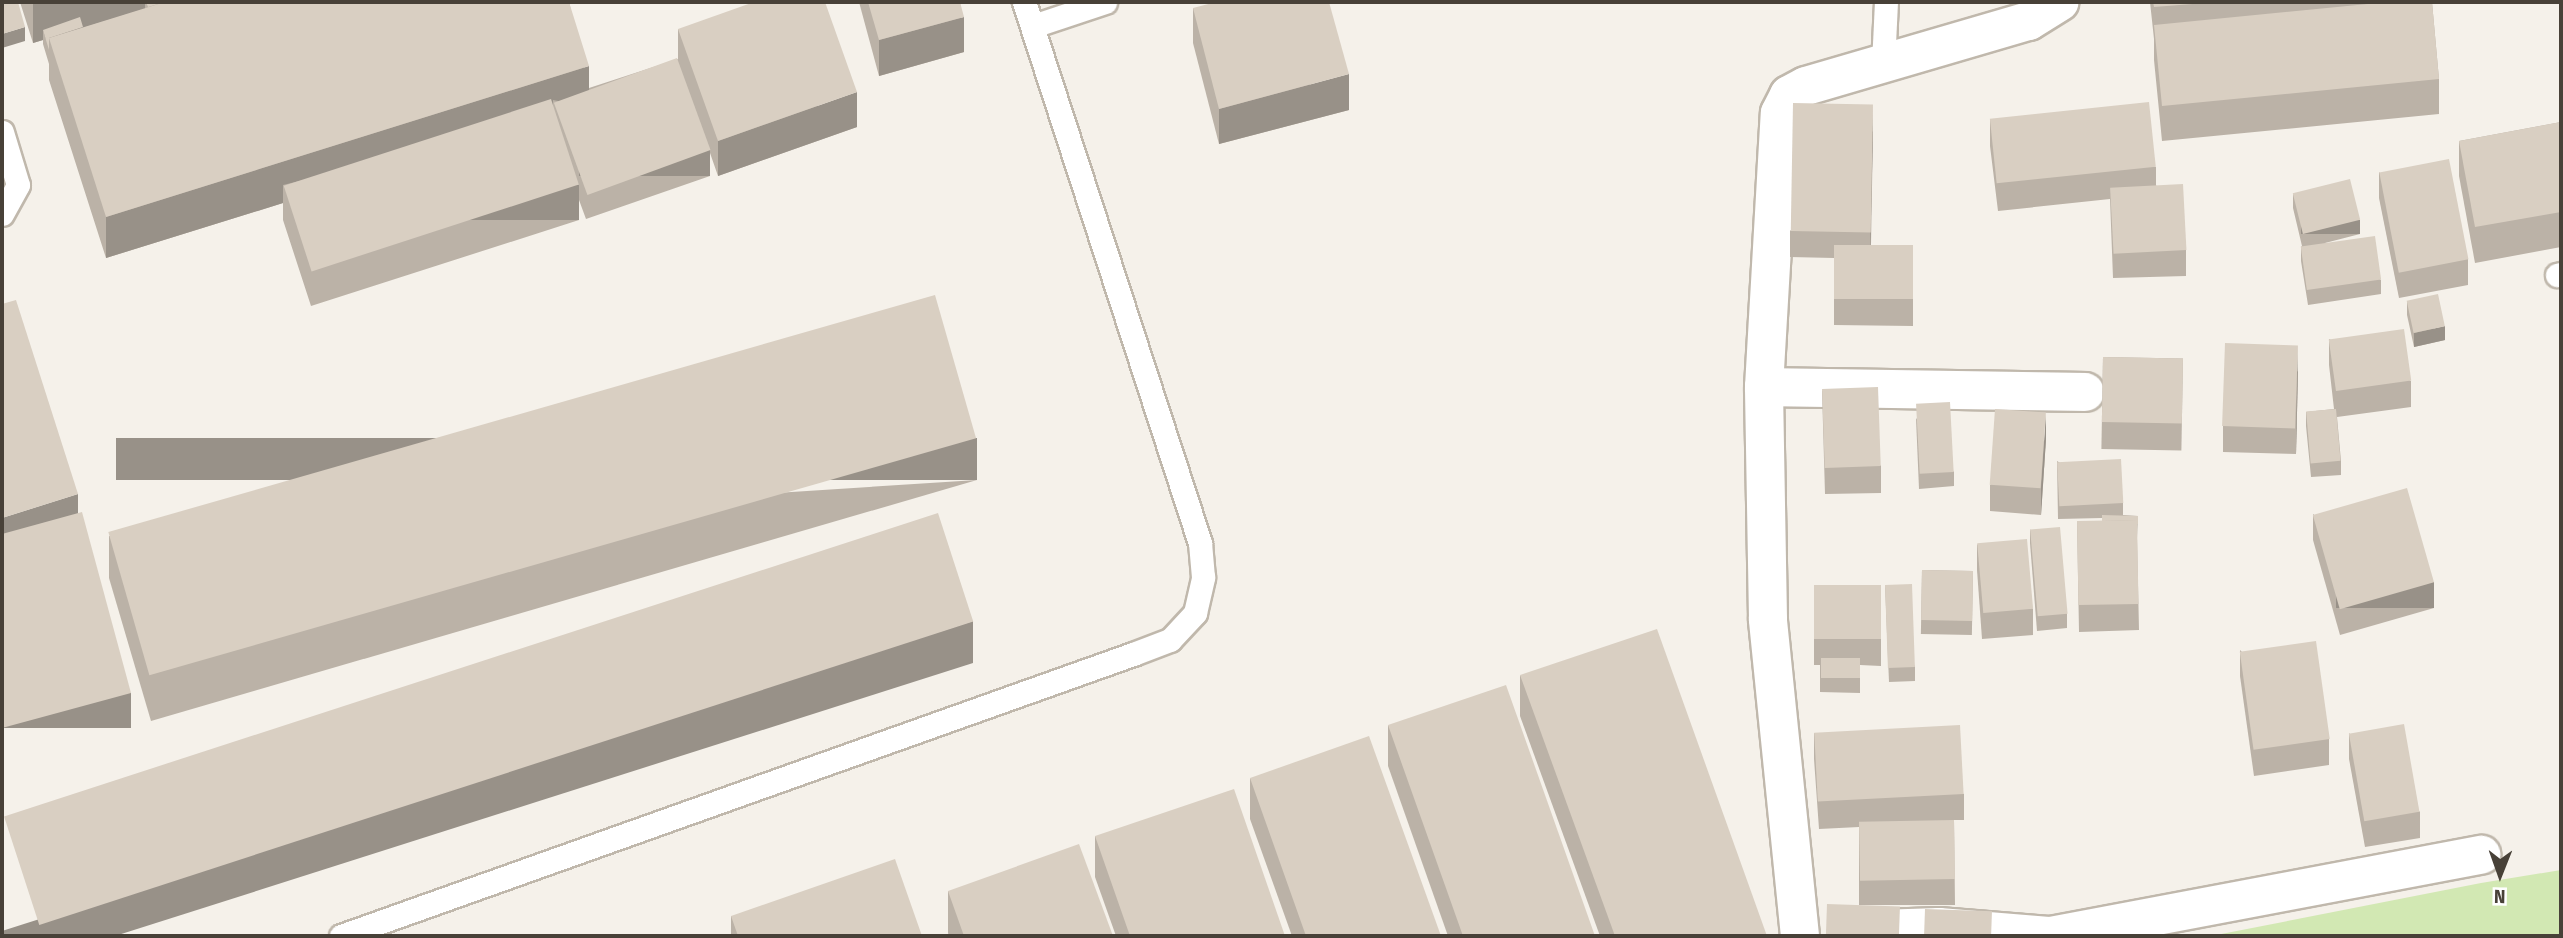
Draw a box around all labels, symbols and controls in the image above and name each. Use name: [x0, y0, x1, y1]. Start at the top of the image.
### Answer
north arrow: [2465, 840, 2535, 910]
text: N: [2494, 885, 2506, 908]

